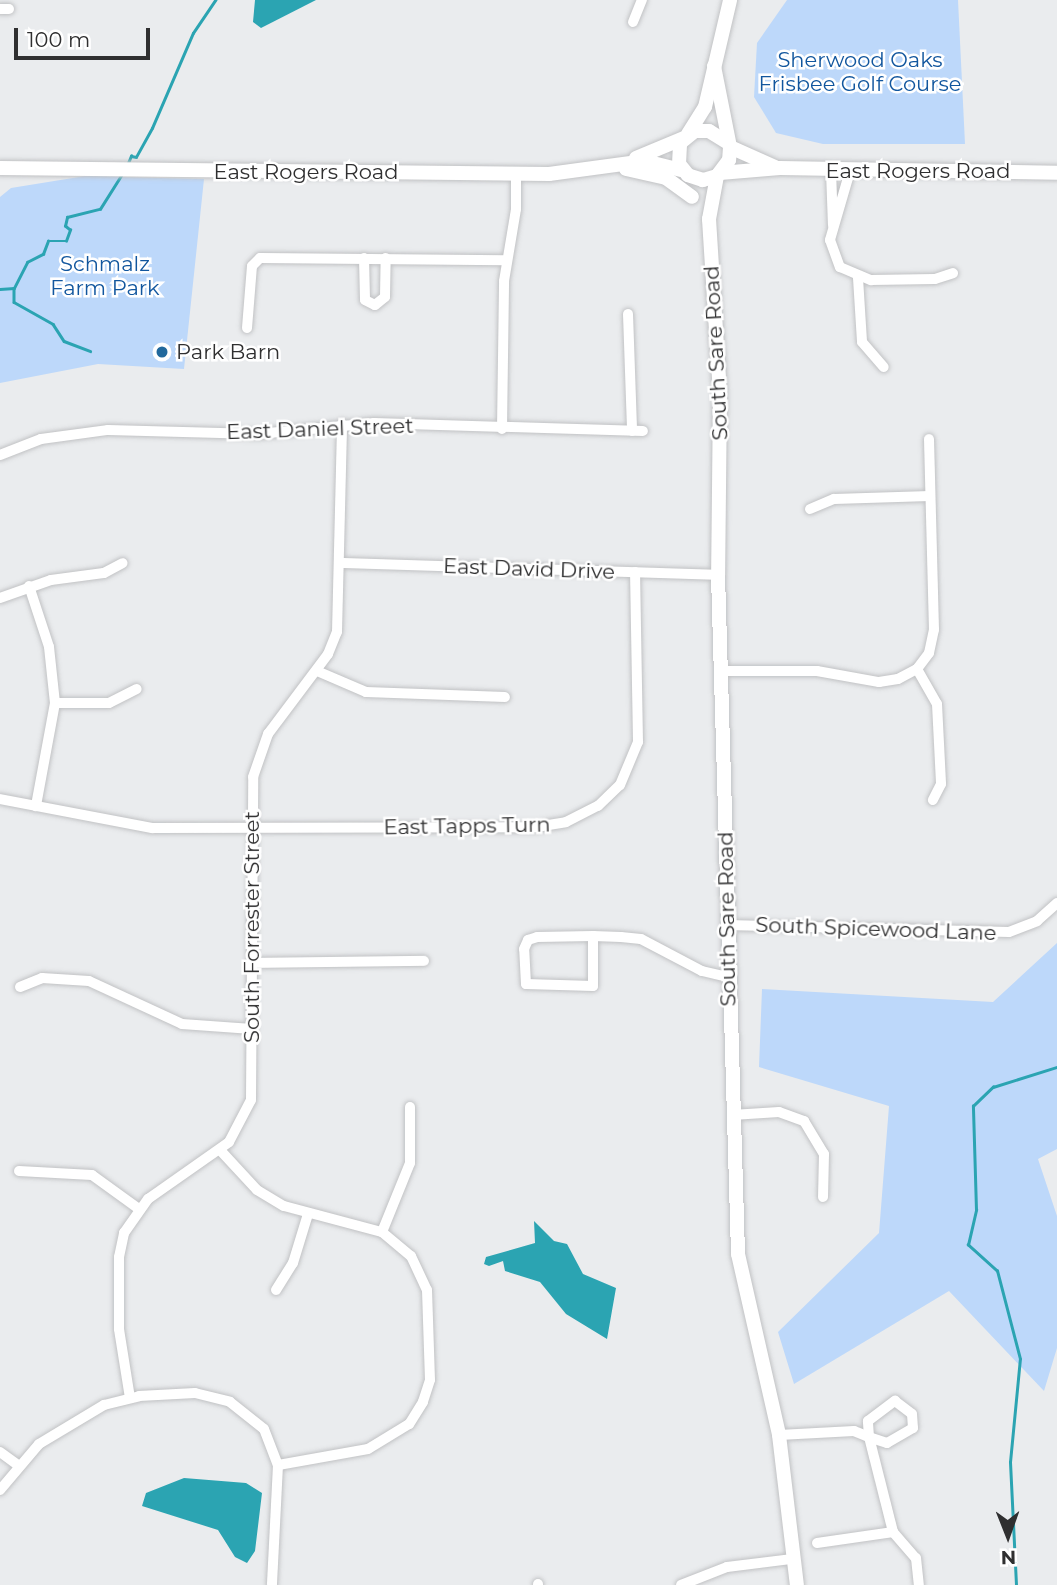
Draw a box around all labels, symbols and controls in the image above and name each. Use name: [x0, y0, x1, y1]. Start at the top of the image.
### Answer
scale bar: [18, 14, 154, 58]
text: 100 m: [27, 27, 90, 52]
park label: Sherwood Oaks Frisbee Golf Course: [758, 47, 962, 97]
street label: East Rogers Road: [825, 158, 1011, 184]
street label: East Rogers Road: [213, 159, 399, 185]
park label: Schmalz Farm Park: [50, 251, 160, 301]
street label: South Sare Road: [699, 265, 733, 441]
place label: Park Barn: [176, 339, 280, 365]
marker: Park Barn: [154, 344, 170, 360]
street label: East Daniel Street: [226, 413, 414, 445]
street label: East David Drive: [443, 553, 615, 585]
street label: South Forrester Street: [239, 811, 265, 1043]
street label: East Tapps Turn: [383, 812, 551, 840]
street label: South Sare Road: [713, 831, 741, 1007]
street label: South Spicewood Lane: [755, 912, 997, 946]
north arrow: [973, 1501, 1043, 1571]
text: N: [1001, 1546, 1016, 1569]

